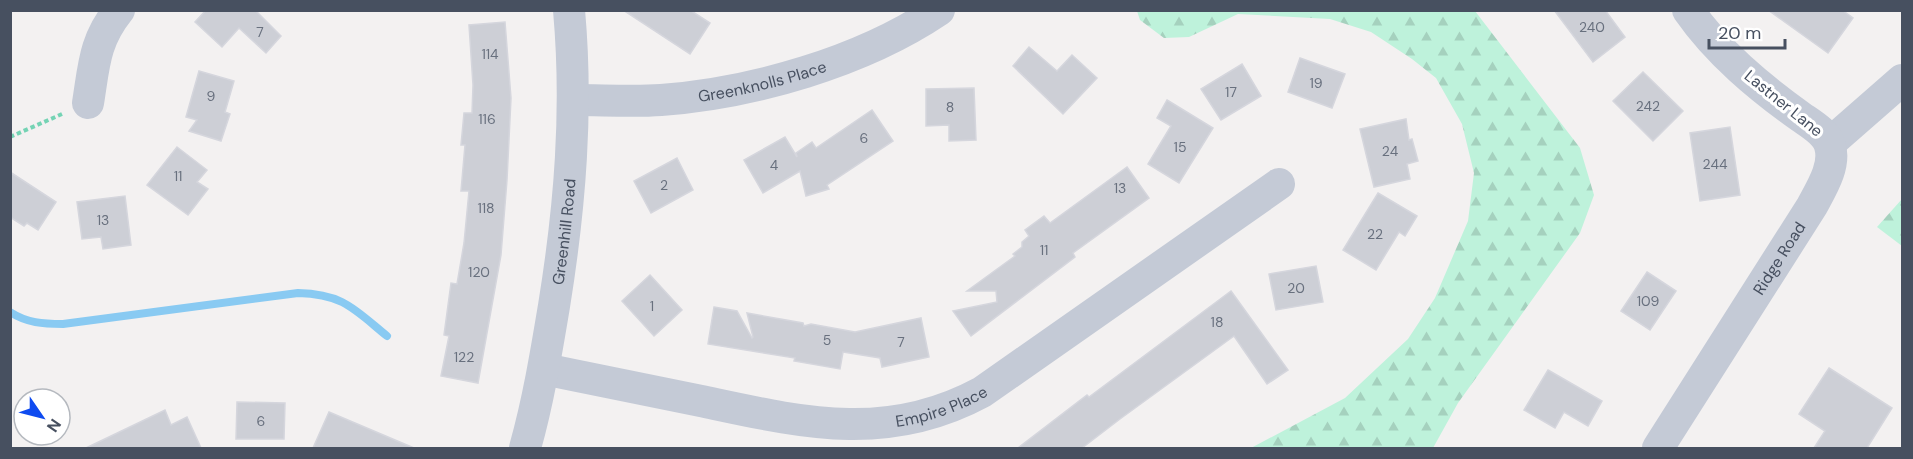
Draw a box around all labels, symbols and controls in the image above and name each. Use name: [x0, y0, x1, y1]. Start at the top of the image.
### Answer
scale bar: [1709, 12, 1786, 50]
house number: 240: [1579, 18, 1605, 36]
text: 20 m: [1718, 21, 1761, 45]
house number: 7: [256, 23, 264, 41]
house number: 114: [481, 45, 499, 63]
street label: Greenknolls Place: [697, 56, 829, 107]
street label: Lastner Lane: [1740, 65, 1827, 141]
house number: 19: [1309, 74, 1323, 92]
house number: 17: [1225, 83, 1237, 101]
house number: 9: [207, 87, 216, 105]
house number: 242: [1636, 97, 1660, 115]
house number: 8: [946, 98, 954, 116]
house number: 116: [478, 110, 496, 128]
house number: 6: [860, 129, 868, 147]
house number: 15: [1174, 138, 1186, 156]
house number: 24: [1382, 142, 1399, 160]
house number: 244: [1703, 155, 1728, 173]
house number: 4: [770, 156, 779, 174]
house number: 11: [174, 167, 182, 185]
house number: 2: [660, 176, 668, 194]
street label: Greenhill Road: [547, 178, 580, 286]
house number: 13: [1114, 179, 1126, 197]
house number: 118: [477, 199, 495, 217]
house number: 13: [97, 211, 109, 229]
street label: Ridge Road: [1748, 218, 1810, 299]
house number: 22: [1367, 225, 1383, 243]
house number: 11: [1040, 241, 1048, 259]
house number: 120: [468, 263, 490, 281]
house number: 20: [1287, 279, 1305, 297]
house number: 109: [1637, 292, 1660, 310]
house number: 1: [650, 297, 654, 315]
house number: 18: [1211, 313, 1223, 331]
house number: 5: [823, 331, 831, 349]
house number: 7: [897, 333, 905, 351]
house number: 122: [454, 348, 474, 366]
street label: Empire Place: [894, 381, 991, 432]
north arrow: [12, 387, 72, 447]
house number: 6: [257, 412, 265, 430]
text: N: [42, 415, 66, 436]

